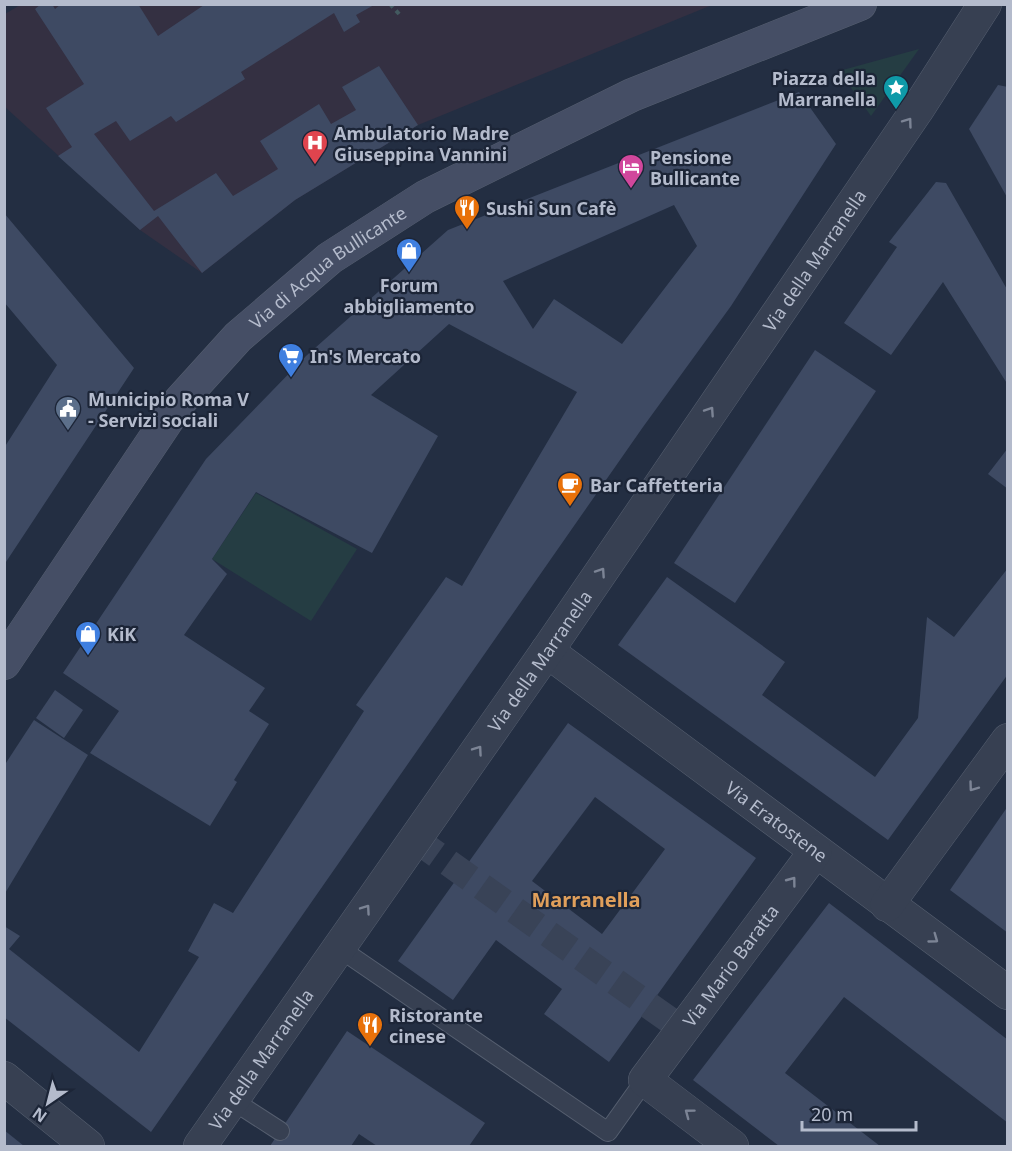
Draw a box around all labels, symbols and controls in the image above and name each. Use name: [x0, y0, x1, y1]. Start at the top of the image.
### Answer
place label: Piazza della Marranella: [772, 66, 876, 111]
place icon: Piazza della Marranella: [881, 73, 911, 111]
one-way arrow: [901, 117, 912, 128]
place label: Ambulatorio Madre Giuseppina Vannini: [334, 121, 509, 166]
hospital icon: Ambulatorio Madre Giuseppina Vannini: [300, 128, 330, 166]
place label: Pensione Bullicante: [650, 145, 740, 190]
hotel icon: Pensione Bullicante: [616, 152, 646, 190]
street label: Via della Marranella: [757, 184, 871, 336]
restaurant icon: Sushi Sun Cafè: [452, 193, 482, 231]
place label: Sushi Sun Cafè: [486, 196, 616, 220]
street label: Via di Acqua Bullicante: [244, 200, 411, 334]
shop icon: Forum abbigliamento: [394, 236, 424, 274]
place label: Forum abbigliamento: [344, 273, 474, 318]
supermarket icon: In's Mercato: [276, 341, 306, 379]
place label: In's Mercato: [310, 344, 421, 368]
place label: Municipio Roma V - Servizi sociali: [88, 387, 249, 432]
public building icon: Municipio Roma V - Servizi sociali: [53, 394, 83, 432]
one-way arrow: [703, 406, 714, 417]
cafe icon: Bar Caffetteria: [555, 470, 585, 508]
place label: Bar Caffetteria: [590, 473, 723, 497]
one-way arrow: [594, 568, 605, 579]
street label: Via della Marranella: [482, 585, 597, 737]
shop icon: KiK: [73, 619, 103, 657]
place label: KiK: [107, 622, 136, 646]
one-way arrow: [471, 745, 482, 756]
street label: Via Eratostene: [721, 776, 833, 867]
one-way arrow: [969, 781, 980, 792]
one-way arrow: [785, 877, 796, 888]
district label: Marranella: [531, 886, 641, 913]
street label: Via Mario Baratta: [677, 900, 784, 1031]
one-way arrow: [359, 905, 370, 916]
one-way arrow: [928, 932, 939, 943]
street label: Via della Marranella: [203, 984, 319, 1135]
place label: Ristorante cinese: [389, 1003, 483, 1048]
restaurant icon: Ristorante cinese: [355, 1010, 385, 1048]
north arrow: [18, 1073, 78, 1133]
scale bar: [802, 1094, 916, 1132]
text: 20 m: [811, 1102, 853, 1126]
text: N: [28, 1103, 51, 1128]
one-way arrow: [684, 1109, 695, 1120]

